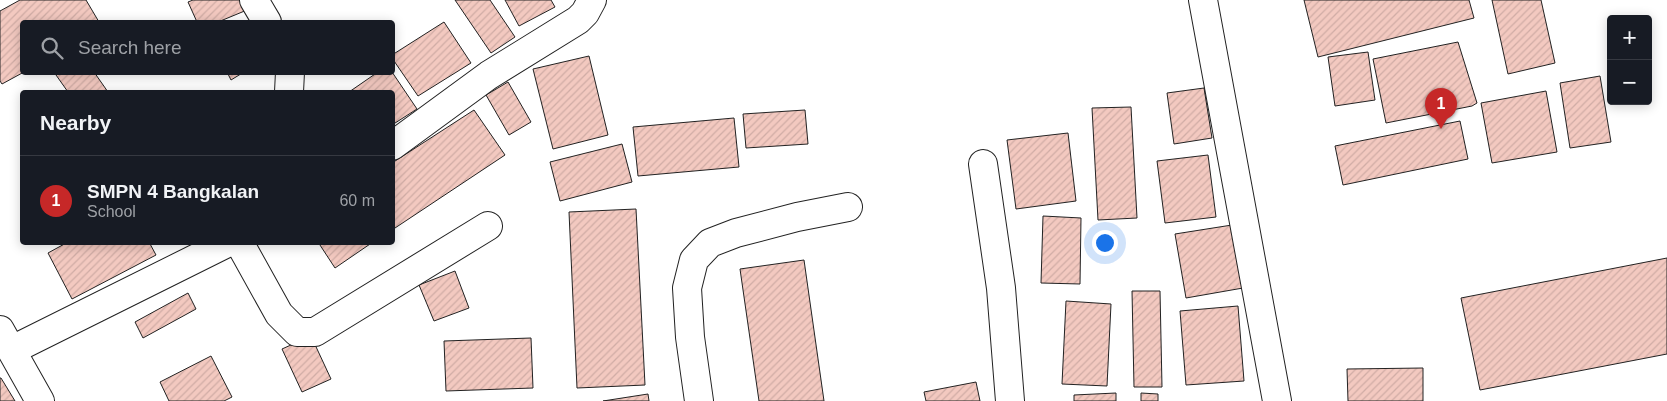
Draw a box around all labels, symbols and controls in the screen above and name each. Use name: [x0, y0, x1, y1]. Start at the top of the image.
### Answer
map controls: [1607, 15, 1652, 105]
button: +: [1607, 15, 1652, 60]
search box: [20, 20, 395, 75]
icon: search: [38, 34, 66, 62]
text: Search here: [78, 37, 182, 58]
button: −: [1607, 60, 1652, 105]
pin: 1: [1425, 88, 1457, 129]
text: Nearby: [40, 111, 111, 134]
text: SMPN 4 Bangkalan: [87, 181, 259, 202]
text: 1: [52, 192, 60, 209]
text: 60 m: [339, 192, 375, 209]
text: School: [87, 203, 136, 220]
your location: [1092, 230, 1118, 256]

